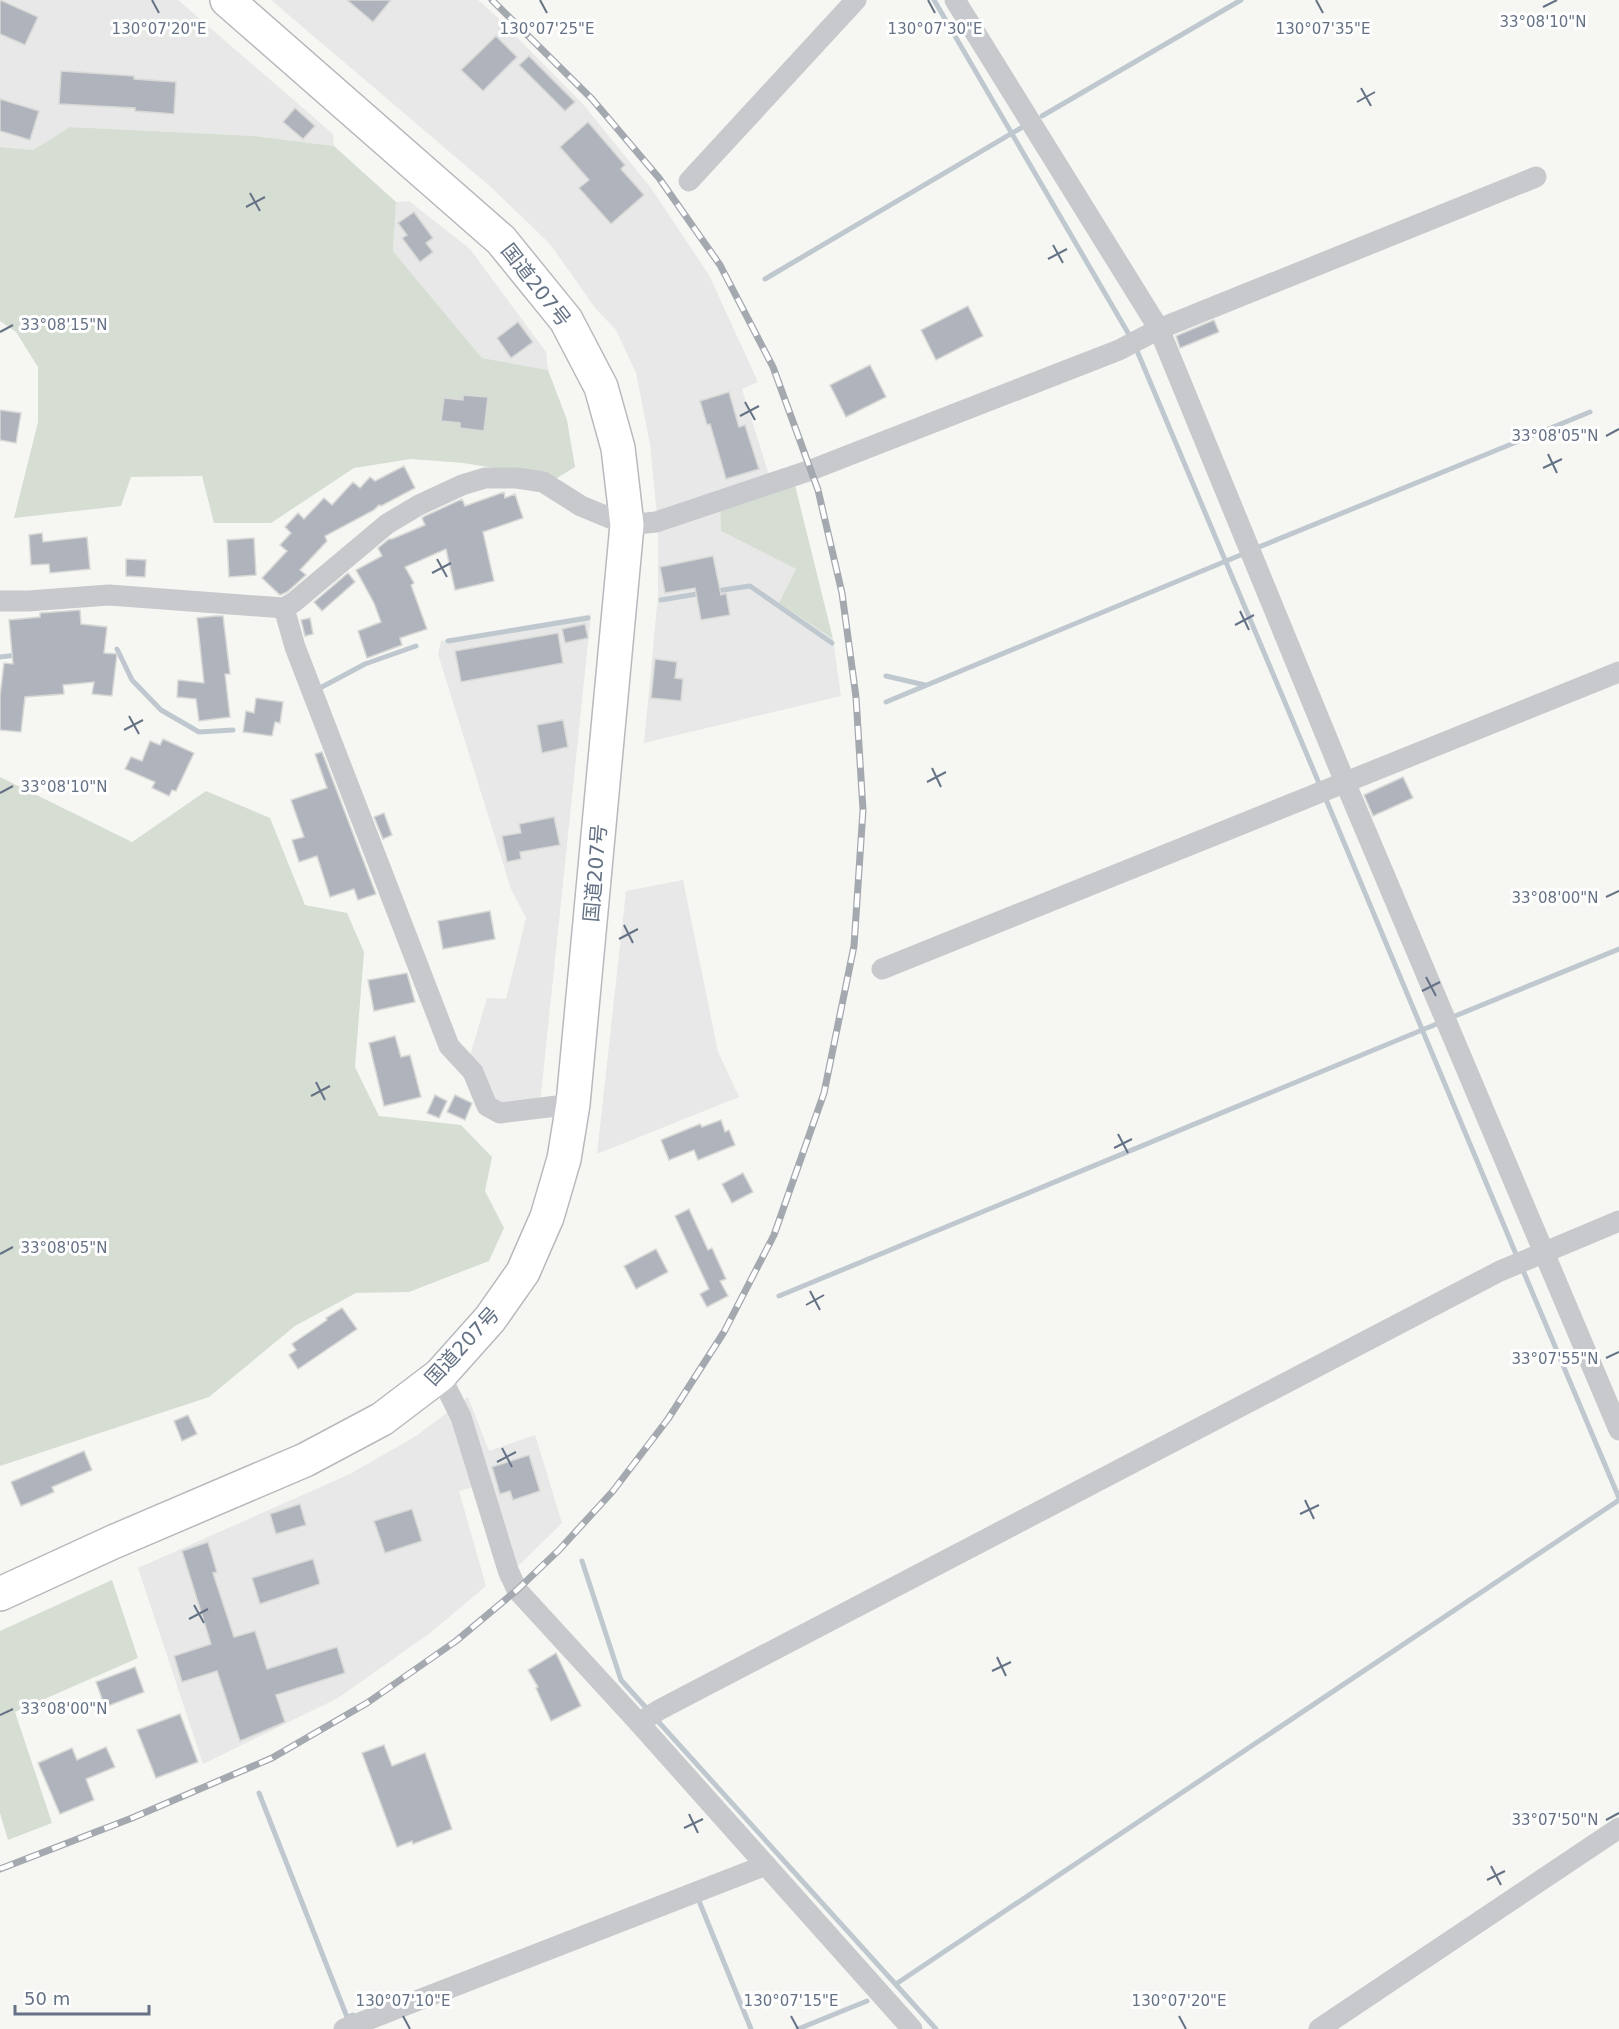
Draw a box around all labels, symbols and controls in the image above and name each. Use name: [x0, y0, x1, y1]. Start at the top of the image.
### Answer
text: 33°08'10"N: [1499, 13, 1587, 31]
text: 130°07'20"E: [112, 20, 206, 38]
text: 130°07'25"E: [500, 20, 594, 38]
text: 130°07'30"E: [888, 20, 982, 38]
text: 130°07'35"E: [1276, 20, 1370, 38]
street label: 国道207号: [496, 239, 576, 331]
text: 33°08'15"N: [20, 316, 108, 334]
text: 33°08'05"N: [1511, 427, 1599, 445]
text: 33°08'10"N: [20, 778, 108, 796]
street label: 国道207号: [579, 823, 611, 923]
text: 33°08'00"N: [1511, 889, 1599, 907]
text: 33°08'05"N: [20, 1239, 108, 1257]
street label: 国道207号: [420, 1302, 504, 1390]
text: 33°07'55"N: [1511, 1350, 1599, 1368]
text: 33°08'00"N: [20, 1700, 108, 1718]
text: 33°07'50"N: [1511, 1811, 1599, 1829]
scale bar: [15, 1978, 148, 2016]
text: 50 m: [24, 1988, 70, 2009]
text: 130°07'10"E: [356, 1992, 450, 2010]
text: 130°07'15"E: [744, 1992, 838, 2010]
text: 130°07'20"E: [1132, 1992, 1226, 2010]

